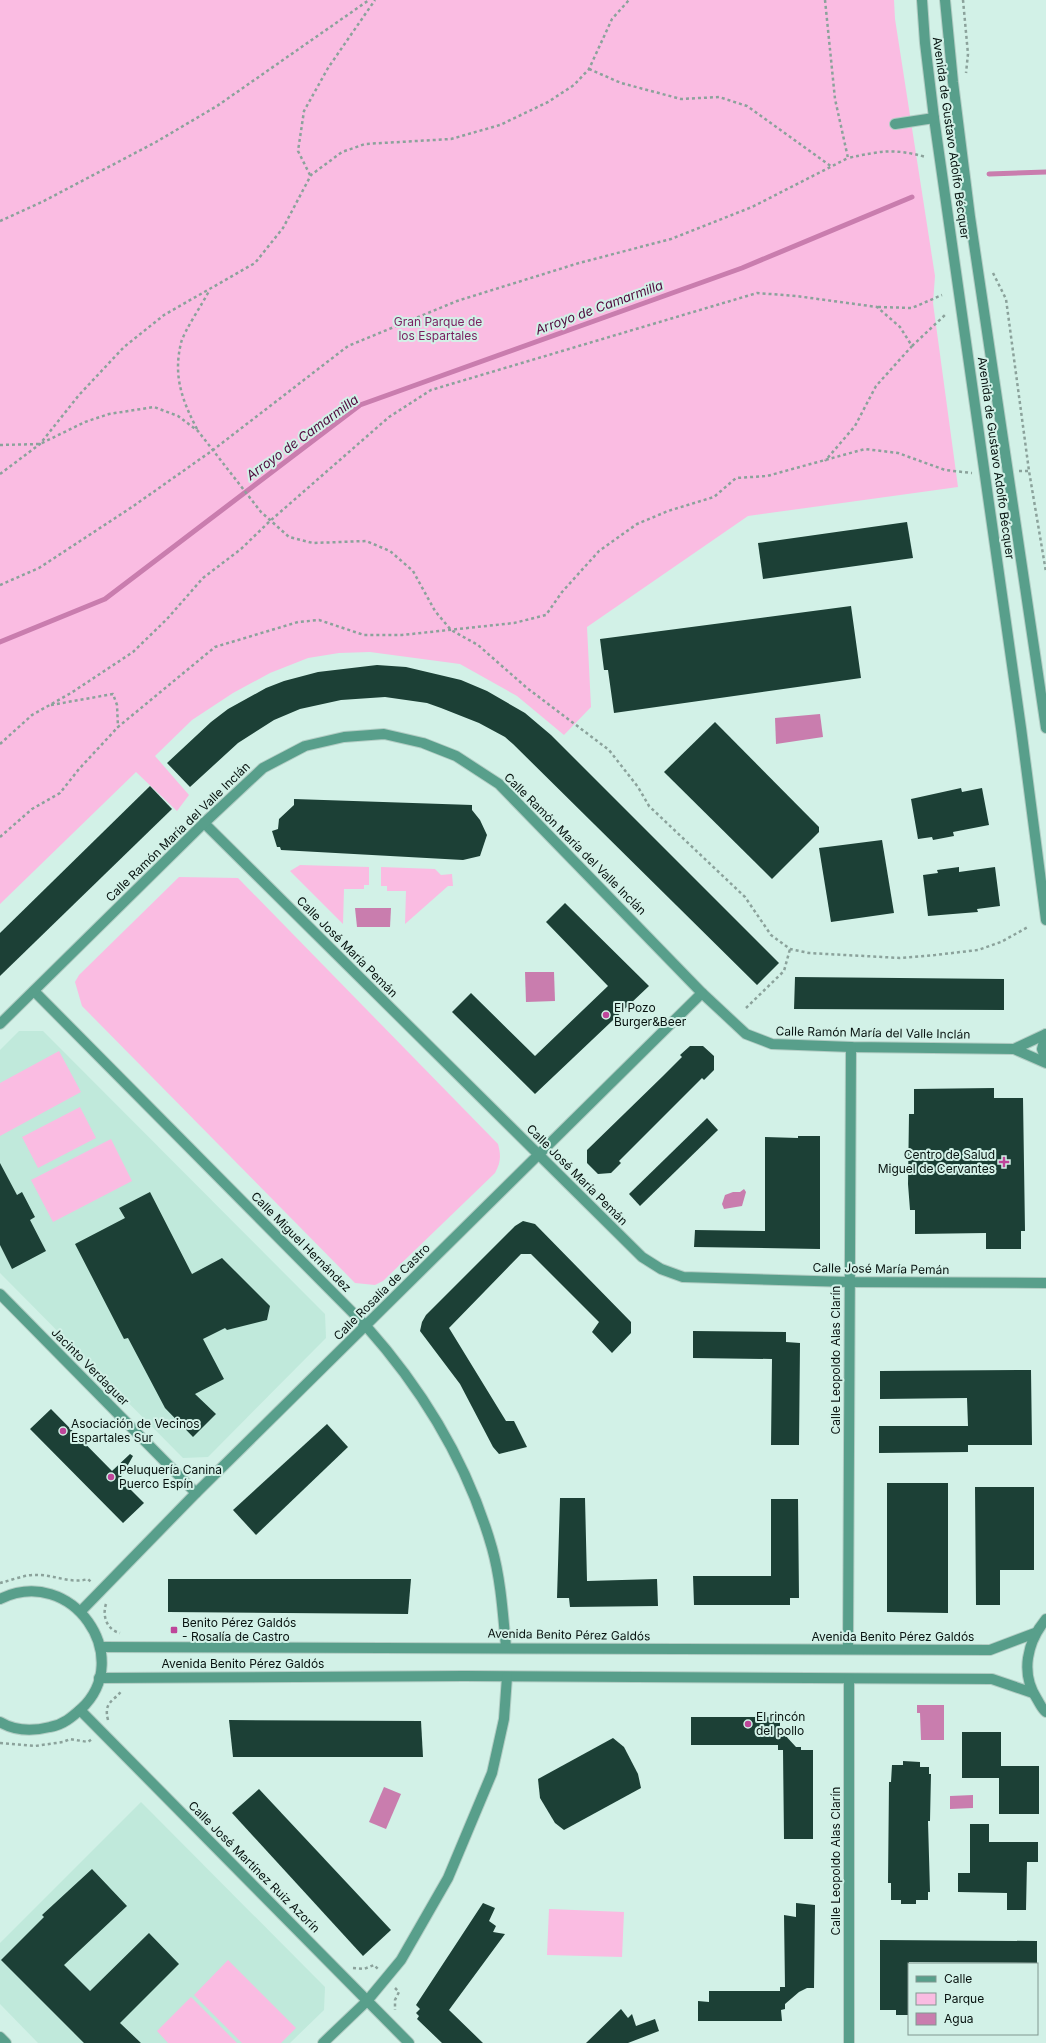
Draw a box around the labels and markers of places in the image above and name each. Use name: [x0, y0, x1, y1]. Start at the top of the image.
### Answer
place label: El Pozo Burger&Beer: [614, 1000, 687, 1029]
marker: El Pozo Burger&Beer: [601, 1010, 611, 1020]
place label: Centro de Salud Miguel de Cervantes: [878, 1147, 995, 1176]
marker: Centro de Salud Miguel de Cervantes: [998, 1156, 1010, 1168]
place label: Asociación de Vecinos Espartales Sur: [71, 1416, 200, 1445]
marker: Asociación de Vecinos Espartales Sur: [58, 1426, 68, 1436]
place label: Peluquería Canina Puerco Espín: [119, 1462, 222, 1491]
marker: Peluquería Canina Puerco Espín: [106, 1472, 116, 1482]
place label: Benito Pérez Galdós - Rosalía de Castro: [182, 1615, 296, 1644]
marker: Benito Pérez Galdós - Rosalía de Castro: [169, 1625, 179, 1635]
place label: El rincón del pollo: [756, 1709, 805, 1738]
marker: El rincón del pollo: [743, 1719, 753, 1729]

